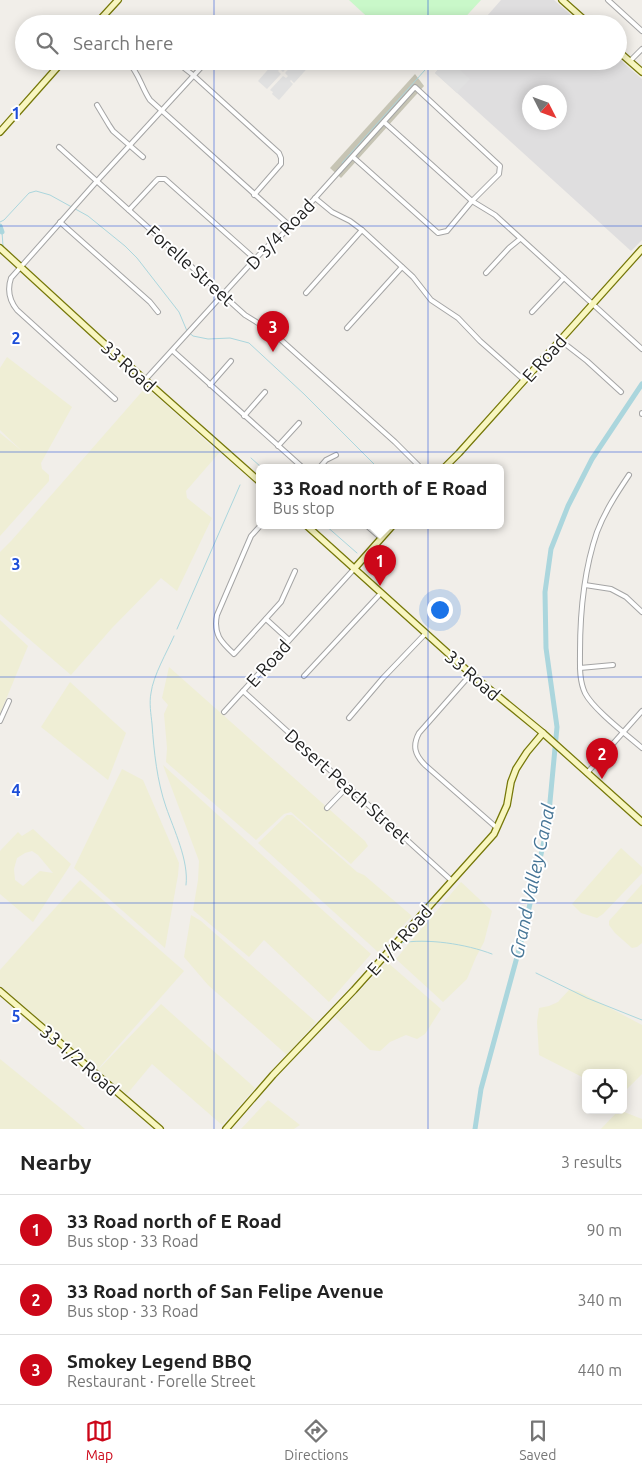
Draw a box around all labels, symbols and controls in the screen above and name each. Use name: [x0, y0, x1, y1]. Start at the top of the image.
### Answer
search box: [15, 15, 627, 70]
icon: search: [33, 29, 61, 57]
text: Search here: [73, 32, 173, 54]
north arrow: [522, 85, 567, 130]
text: 1: [11, 104, 21, 122]
street label: D 3/4 Road: [242, 195, 318, 273]
street label: Forelle Street: [143, 221, 239, 309]
pin: 3: [257, 311, 289, 352]
text: 2: [11, 329, 21, 347]
street label: E Road: [518, 331, 570, 385]
street label: 33 Road: [98, 337, 160, 395]
popup: [256, 464, 504, 529]
text: 33 Road north of E Road: [273, 477, 487, 499]
text: Bus stop: [273, 499, 335, 517]
pin: 1: [364, 545, 396, 586]
text: 3: [11, 555, 21, 573]
your location: [427, 597, 453, 623]
street label: E Road: [242, 636, 294, 690]
street label: 33 Road: [442, 646, 504, 704]
street label: Desert Peach Street: [281, 725, 415, 847]
pin: 2: [586, 738, 618, 779]
text: 4: [11, 781, 21, 799]
water label: Grand Valley Canal: [505, 801, 559, 961]
street label: E 1/4 Road: [363, 901, 435, 979]
text: 5: [11, 1007, 21, 1025]
street label: 33 1/2 Road: [37, 1021, 123, 1099]
map controls: [582, 1069, 627, 1114]
button: locate: [582, 1069, 627, 1114]
text: Nearby: [20, 1150, 91, 1174]
text: 3 results: [561, 1153, 622, 1171]
text: 33 Road north of E Road: [67, 1210, 282, 1232]
text: 1: [31, 1221, 41, 1239]
text: 90 m: [586, 1221, 622, 1239]
text: Bus stop · 33 Road: [67, 1232, 199, 1250]
text: 33 Road north of San Felipe Avenue: [67, 1280, 384, 1302]
text: 2: [31, 1291, 41, 1309]
text: 340 m: [577, 1291, 622, 1309]
text: Bus stop · 33 Road: [67, 1302, 199, 1320]
text: Smokey Legend BBQ: [67, 1350, 252, 1372]
text: 3: [31, 1361, 41, 1379]
text: 440 m: [577, 1361, 622, 1379]
text: Restaurant · Forelle Street: [67, 1372, 255, 1390]
tab: Map: [85, 1417, 113, 1463]
tab: Directions: [284, 1417, 348, 1463]
tab: Saved: [519, 1417, 557, 1463]

